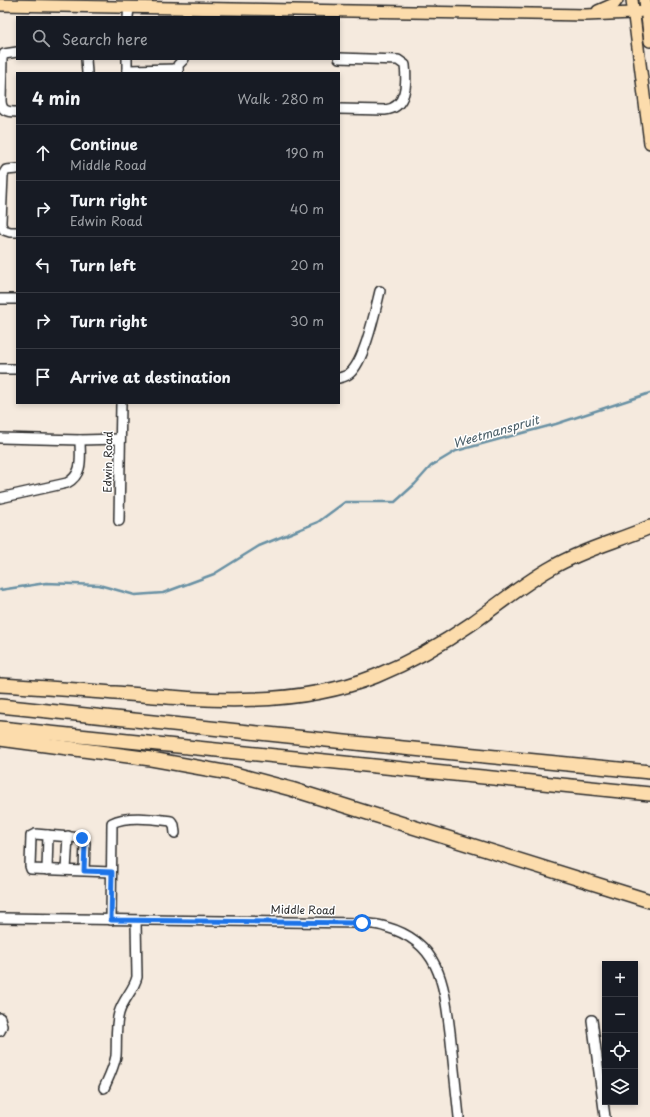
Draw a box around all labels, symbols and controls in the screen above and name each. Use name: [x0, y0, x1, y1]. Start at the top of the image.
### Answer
search box: [16, 16, 340, 60]
icon: search: [30, 27, 52, 49]
text: Search here: [62, 27, 148, 50]
text: 4 min: [32, 85, 80, 111]
text: Walk · 280 m: [237, 89, 324, 108]
text: Continue: [70, 132, 138, 155]
icon: ahead: [32, 142, 54, 164]
text: 190 m: [285, 143, 324, 162]
text: Middle Road: [70, 155, 147, 174]
text: Turn right: [70, 188, 147, 211]
icon: right: [32, 198, 54, 220]
text: 40 m: [290, 199, 324, 218]
text: Edwin Road: [70, 211, 143, 230]
text: Turn left: [70, 253, 136, 276]
icon: left: [32, 254, 54, 276]
text: 20 m: [290, 255, 324, 274]
text: Turn right: [70, 309, 147, 332]
icon: right: [32, 310, 54, 332]
text: 30 m: [290, 311, 324, 330]
text: Arrive at destination: [70, 365, 231, 388]
icon: arrive: [32, 366, 54, 388]
water label: Weetmanspruit: [451, 410, 543, 452]
street label: Edwin Road: [98, 431, 117, 493]
route end: [73, 829, 91, 847]
street label: Middle Road: [270, 900, 336, 919]
route start: [353, 914, 371, 932]
map controls: [602, 961, 638, 1105]
button: +: [602, 961, 638, 997]
button: −: [602, 997, 638, 1033]
button: locate: [602, 1033, 638, 1069]
button: layers: [602, 1069, 638, 1105]

